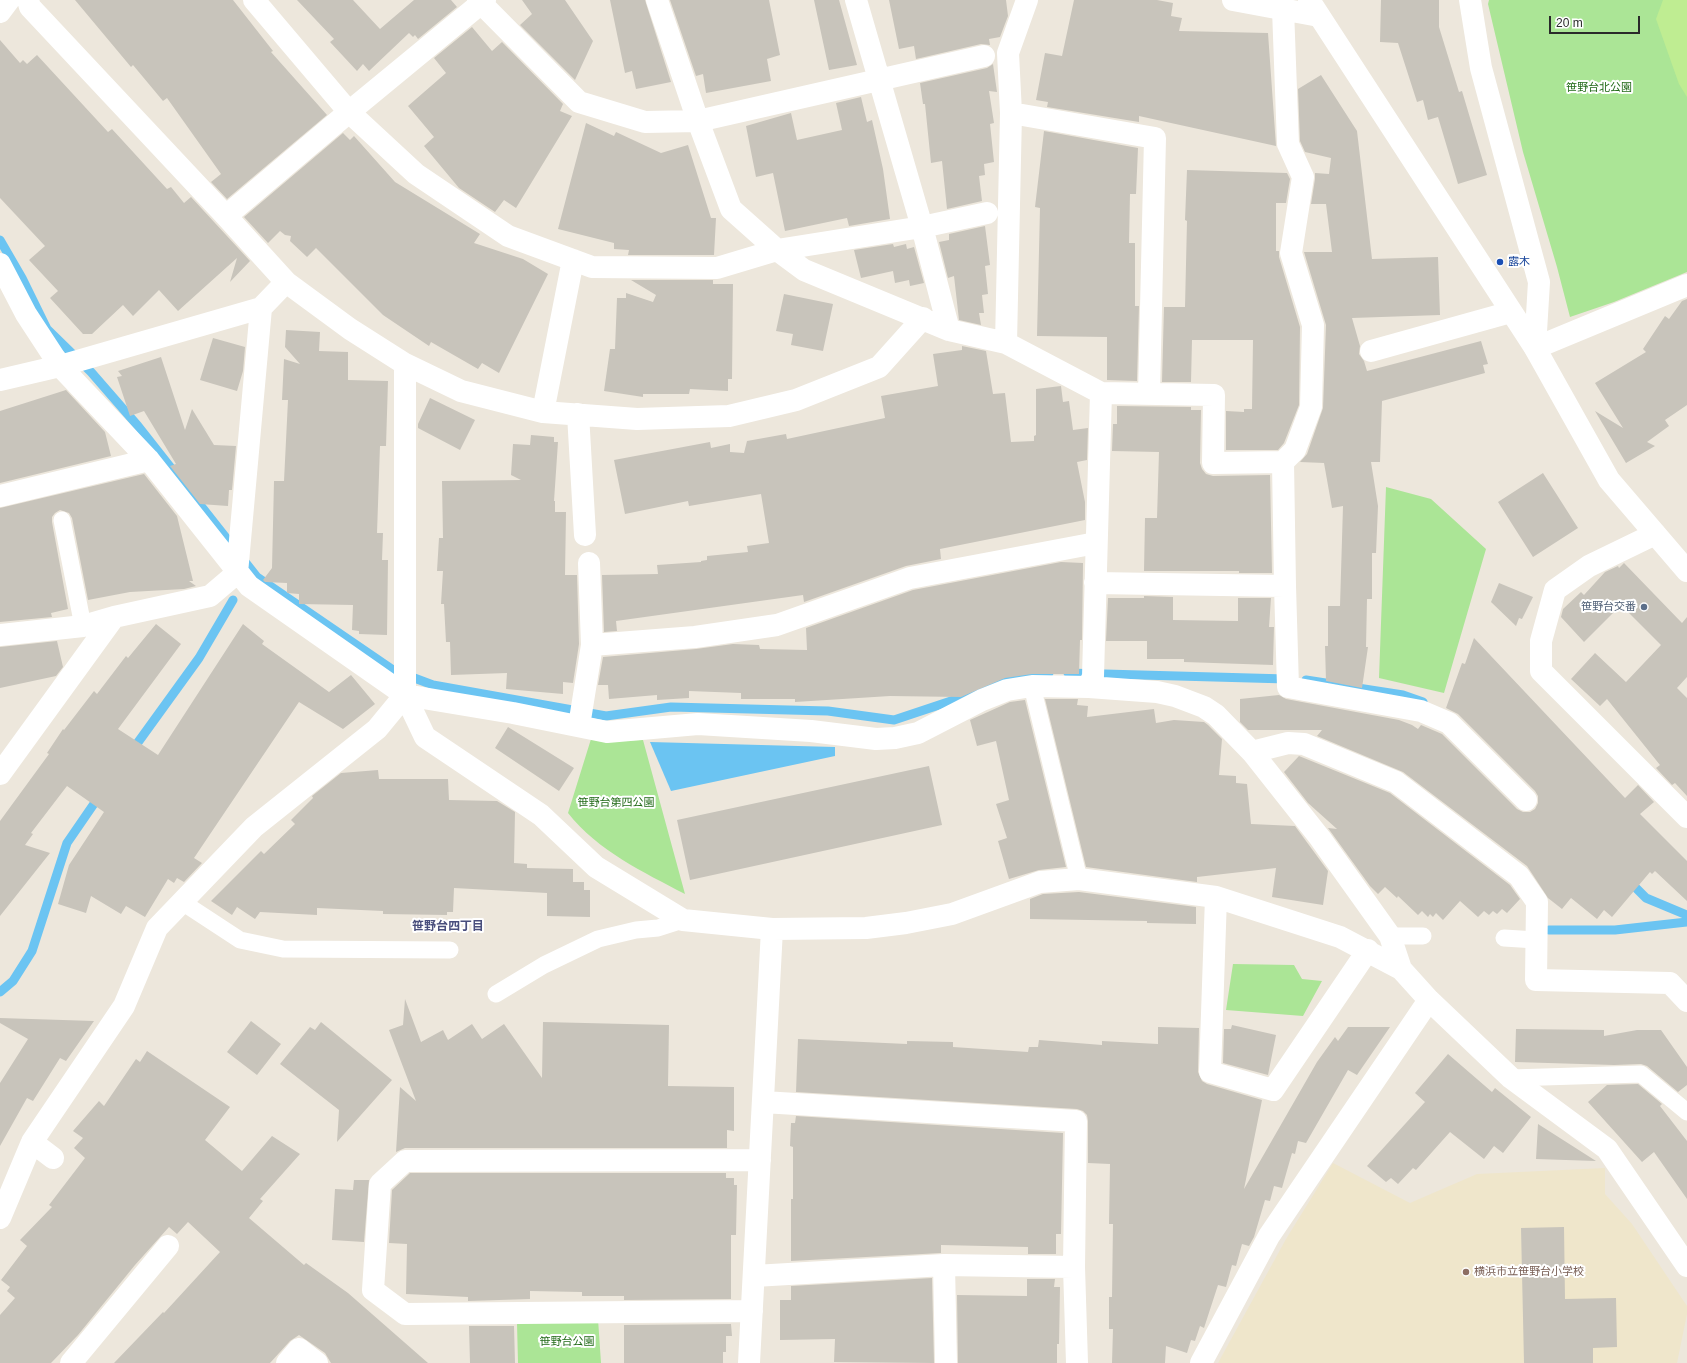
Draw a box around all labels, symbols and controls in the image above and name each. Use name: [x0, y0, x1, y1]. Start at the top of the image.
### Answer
scale bar: [1551, 8, 1642, 34]
text: 20 m: [1556, 16, 1583, 30]
park label: 笹野台北公園: [1566, 81, 1632, 95]
place label: 露木: [1508, 255, 1530, 269]
marker: 露木: [1495, 257, 1505, 267]
place label: 笹野台交番: [1581, 600, 1636, 614]
marker: 笹野台交番: [1639, 602, 1649, 612]
park label: 笹野台第四公園: [578, 796, 654, 810]
district label: 笹野台四丁目: [412, 920, 484, 934]
place label: 横浜市立笹野台小学校: [1474, 1265, 1584, 1279]
marker: 横浜市立笹野台小学校: [1461, 1267, 1471, 1277]
park label: 笹野台公園: [540, 1335, 594, 1349]

